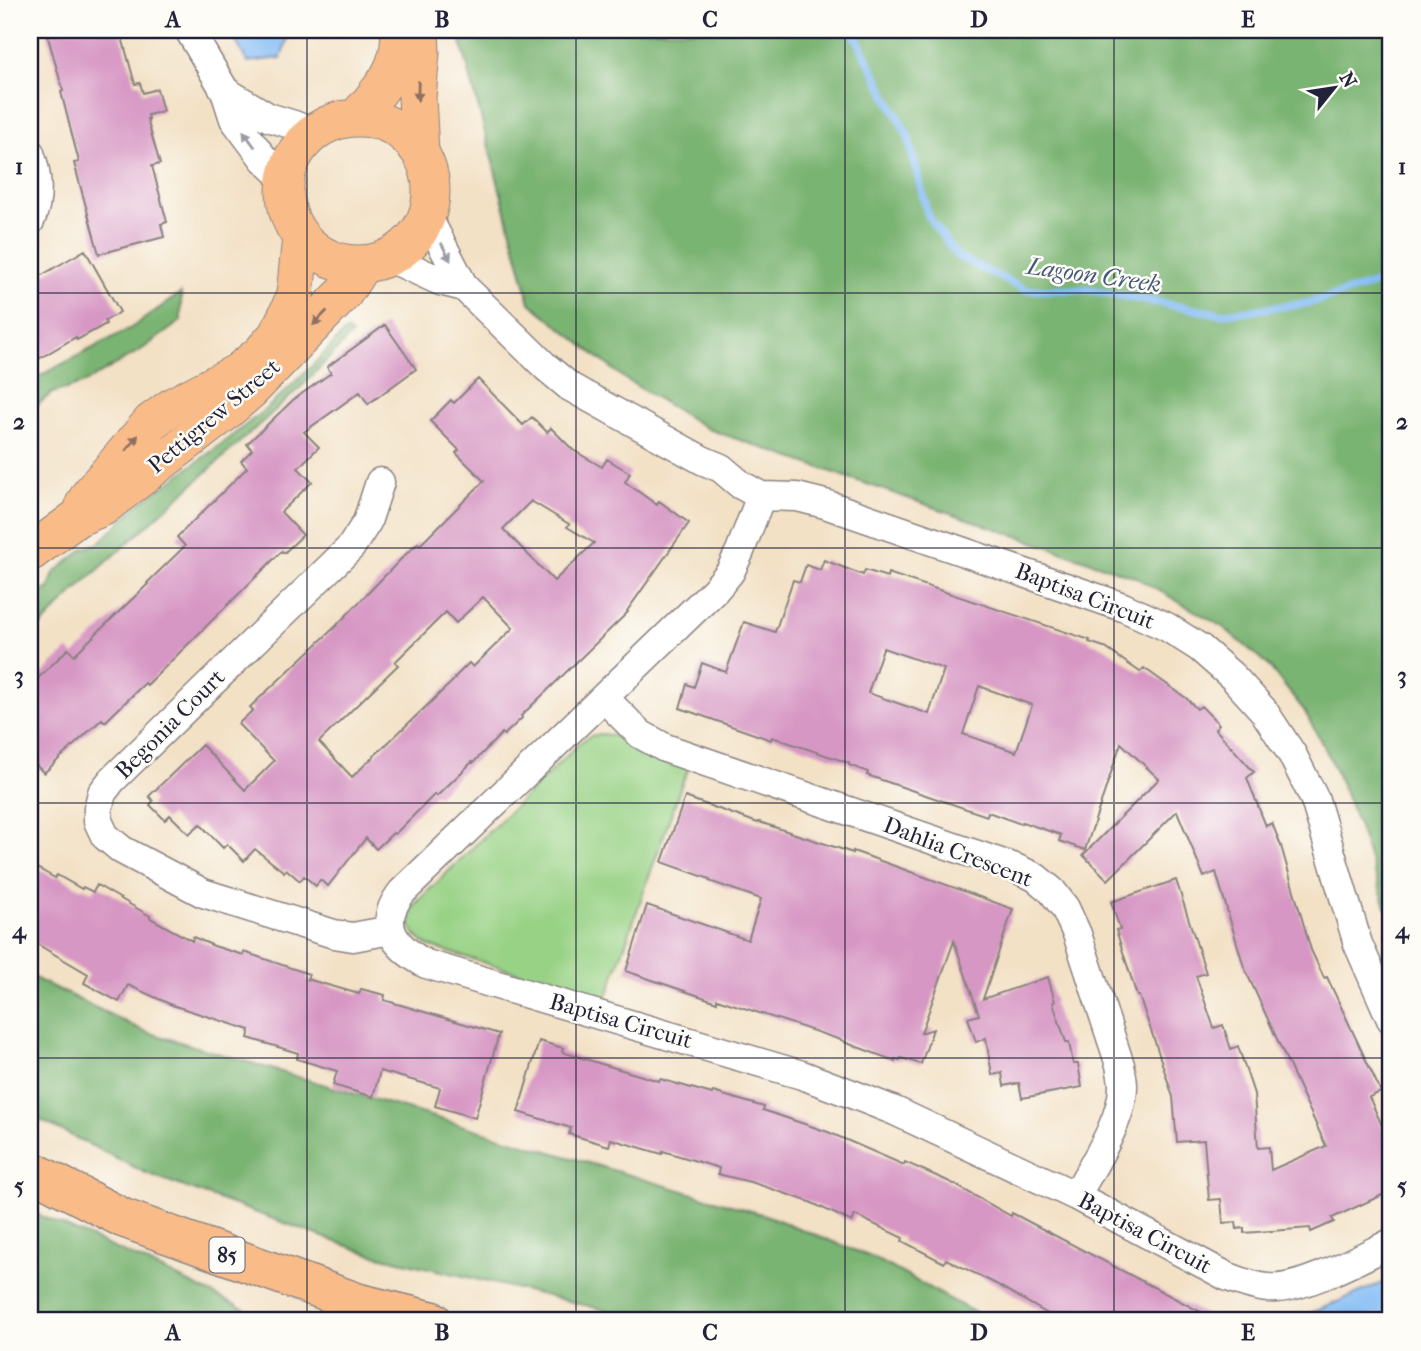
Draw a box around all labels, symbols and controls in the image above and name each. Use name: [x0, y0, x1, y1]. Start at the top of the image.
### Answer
text: A: [164, 6, 182, 33]
text: B: [435, 6, 450, 33]
text: C: [702, 6, 718, 33]
text: D: [970, 6, 988, 33]
text: E: [1241, 6, 1255, 33]
north arrow: [1298, 52, 1368, 122]
text: N: [1335, 68, 1361, 92]
one-way arrow: [412, 80, 423, 102]
one-way arrow: [242, 130, 256, 148]
text: 1: [15, 153, 23, 180]
text: 1: [1398, 153, 1406, 180]
one-way arrow: [440, 242, 452, 261]
water label: Lagoon Creek: [1023, 251, 1163, 298]
one-way arrow: [312, 309, 328, 326]
street label: Pettigrew Street: [143, 353, 285, 479]
text: 2: [13, 408, 25, 435]
text: 2: [1396, 408, 1408, 435]
one-way arrow: [124, 435, 139, 452]
street label: Baptisa Circuit: [1012, 557, 1158, 635]
text: 3: [14, 662, 24, 689]
text: 3: [1397, 662, 1407, 689]
street label: Begonia Court: [110, 664, 230, 784]
street label: Dahlia Crescent: [880, 811, 1036, 893]
text: 4: [11, 917, 27, 944]
text: 4: [1394, 917, 1410, 944]
street label: Baptisa Circuit: [547, 988, 695, 1054]
text: 5: [14, 1172, 24, 1199]
text: 5: [1397, 1172, 1407, 1199]
street label: Baptisa Circuit: [1074, 1187, 1216, 1279]
road number: 85: [210, 1238, 244, 1272]
text: A: [164, 1319, 182, 1346]
text: B: [435, 1319, 450, 1346]
text: C: [702, 1319, 718, 1346]
text: D: [970, 1319, 988, 1346]
text: E: [1241, 1319, 1255, 1346]

